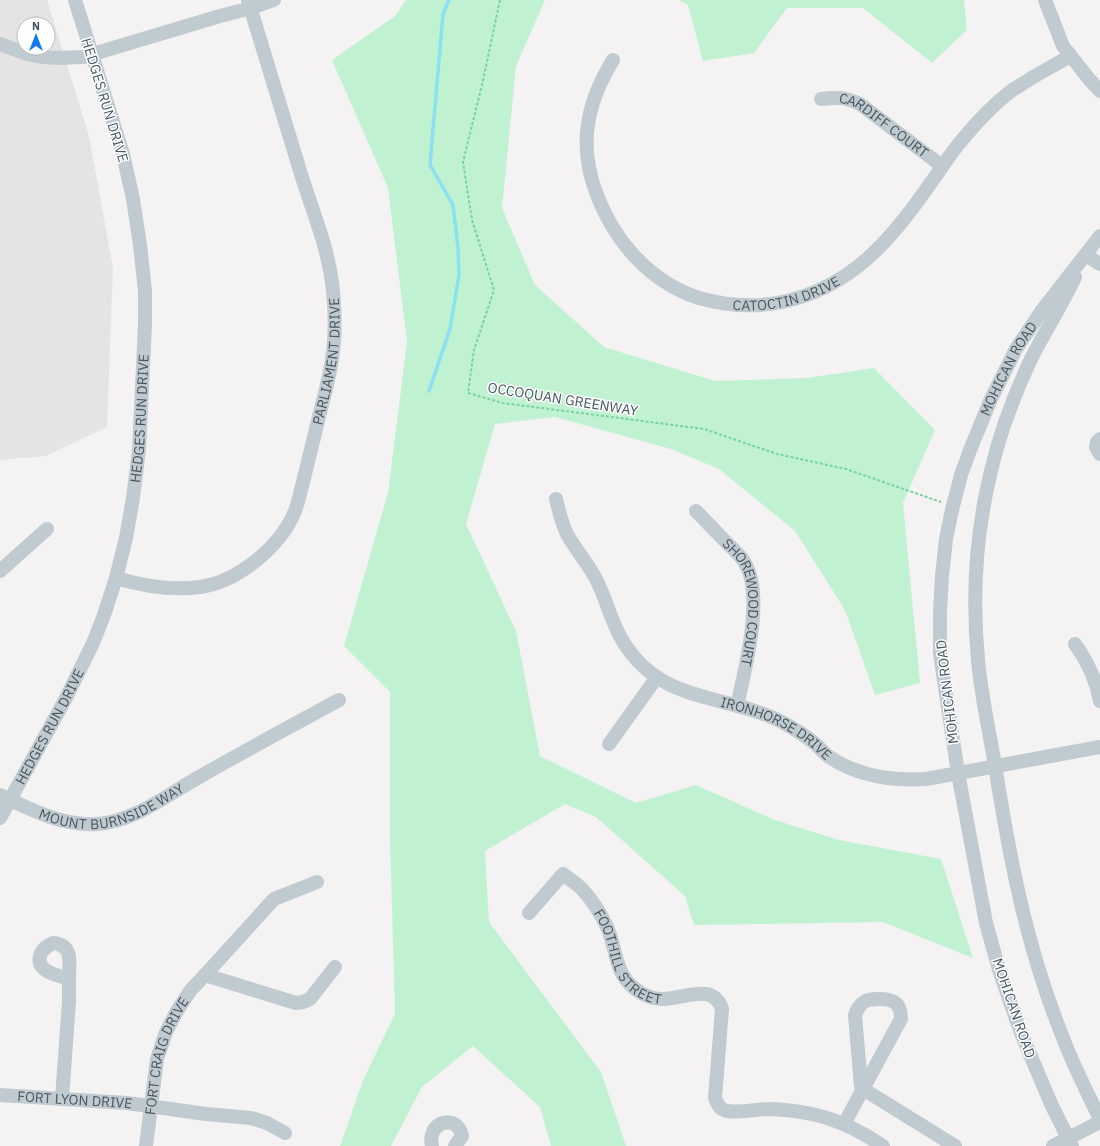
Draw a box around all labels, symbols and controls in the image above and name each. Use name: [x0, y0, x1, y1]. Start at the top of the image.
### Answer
north arrow: [16, 16, 56, 56]
text: N: [32, 19, 40, 33]
street label: HEDGES RUN DRIVE: [78, 36, 132, 164]
street label: CARDIFF COURT: [838, 89, 932, 162]
street label: CATOCTIN DRIVE: [732, 272, 843, 315]
street label: PARLIAMENT DRIVE: [308, 297, 344, 427]
street label: MOHICAN ROAD: [976, 318, 1041, 419]
street label: HEDGES RUN DRIVE: [126, 354, 153, 484]
street label: OCCOQUAN GREENWAY: [486, 378, 640, 420]
street label: SHOREWOOD COURT: [719, 535, 762, 668]
street label: MOHICAN ROAD: [932, 639, 962, 745]
street label: HEDGES RUN DRIVE: [11, 666, 88, 788]
street label: IRONHORSE DRIVE: [719, 693, 835, 764]
street label: MOUNT BURNSIDE WAY: [36, 779, 188, 833]
street label: FOOTHILL STREET: [590, 906, 663, 1008]
street label: MOHICAN ROAD: [988, 956, 1040, 1060]
street label: FORT CRAIG DRIVE: [141, 994, 193, 1116]
street label: FORT LYON DRIVE: [17, 1087, 134, 1113]

